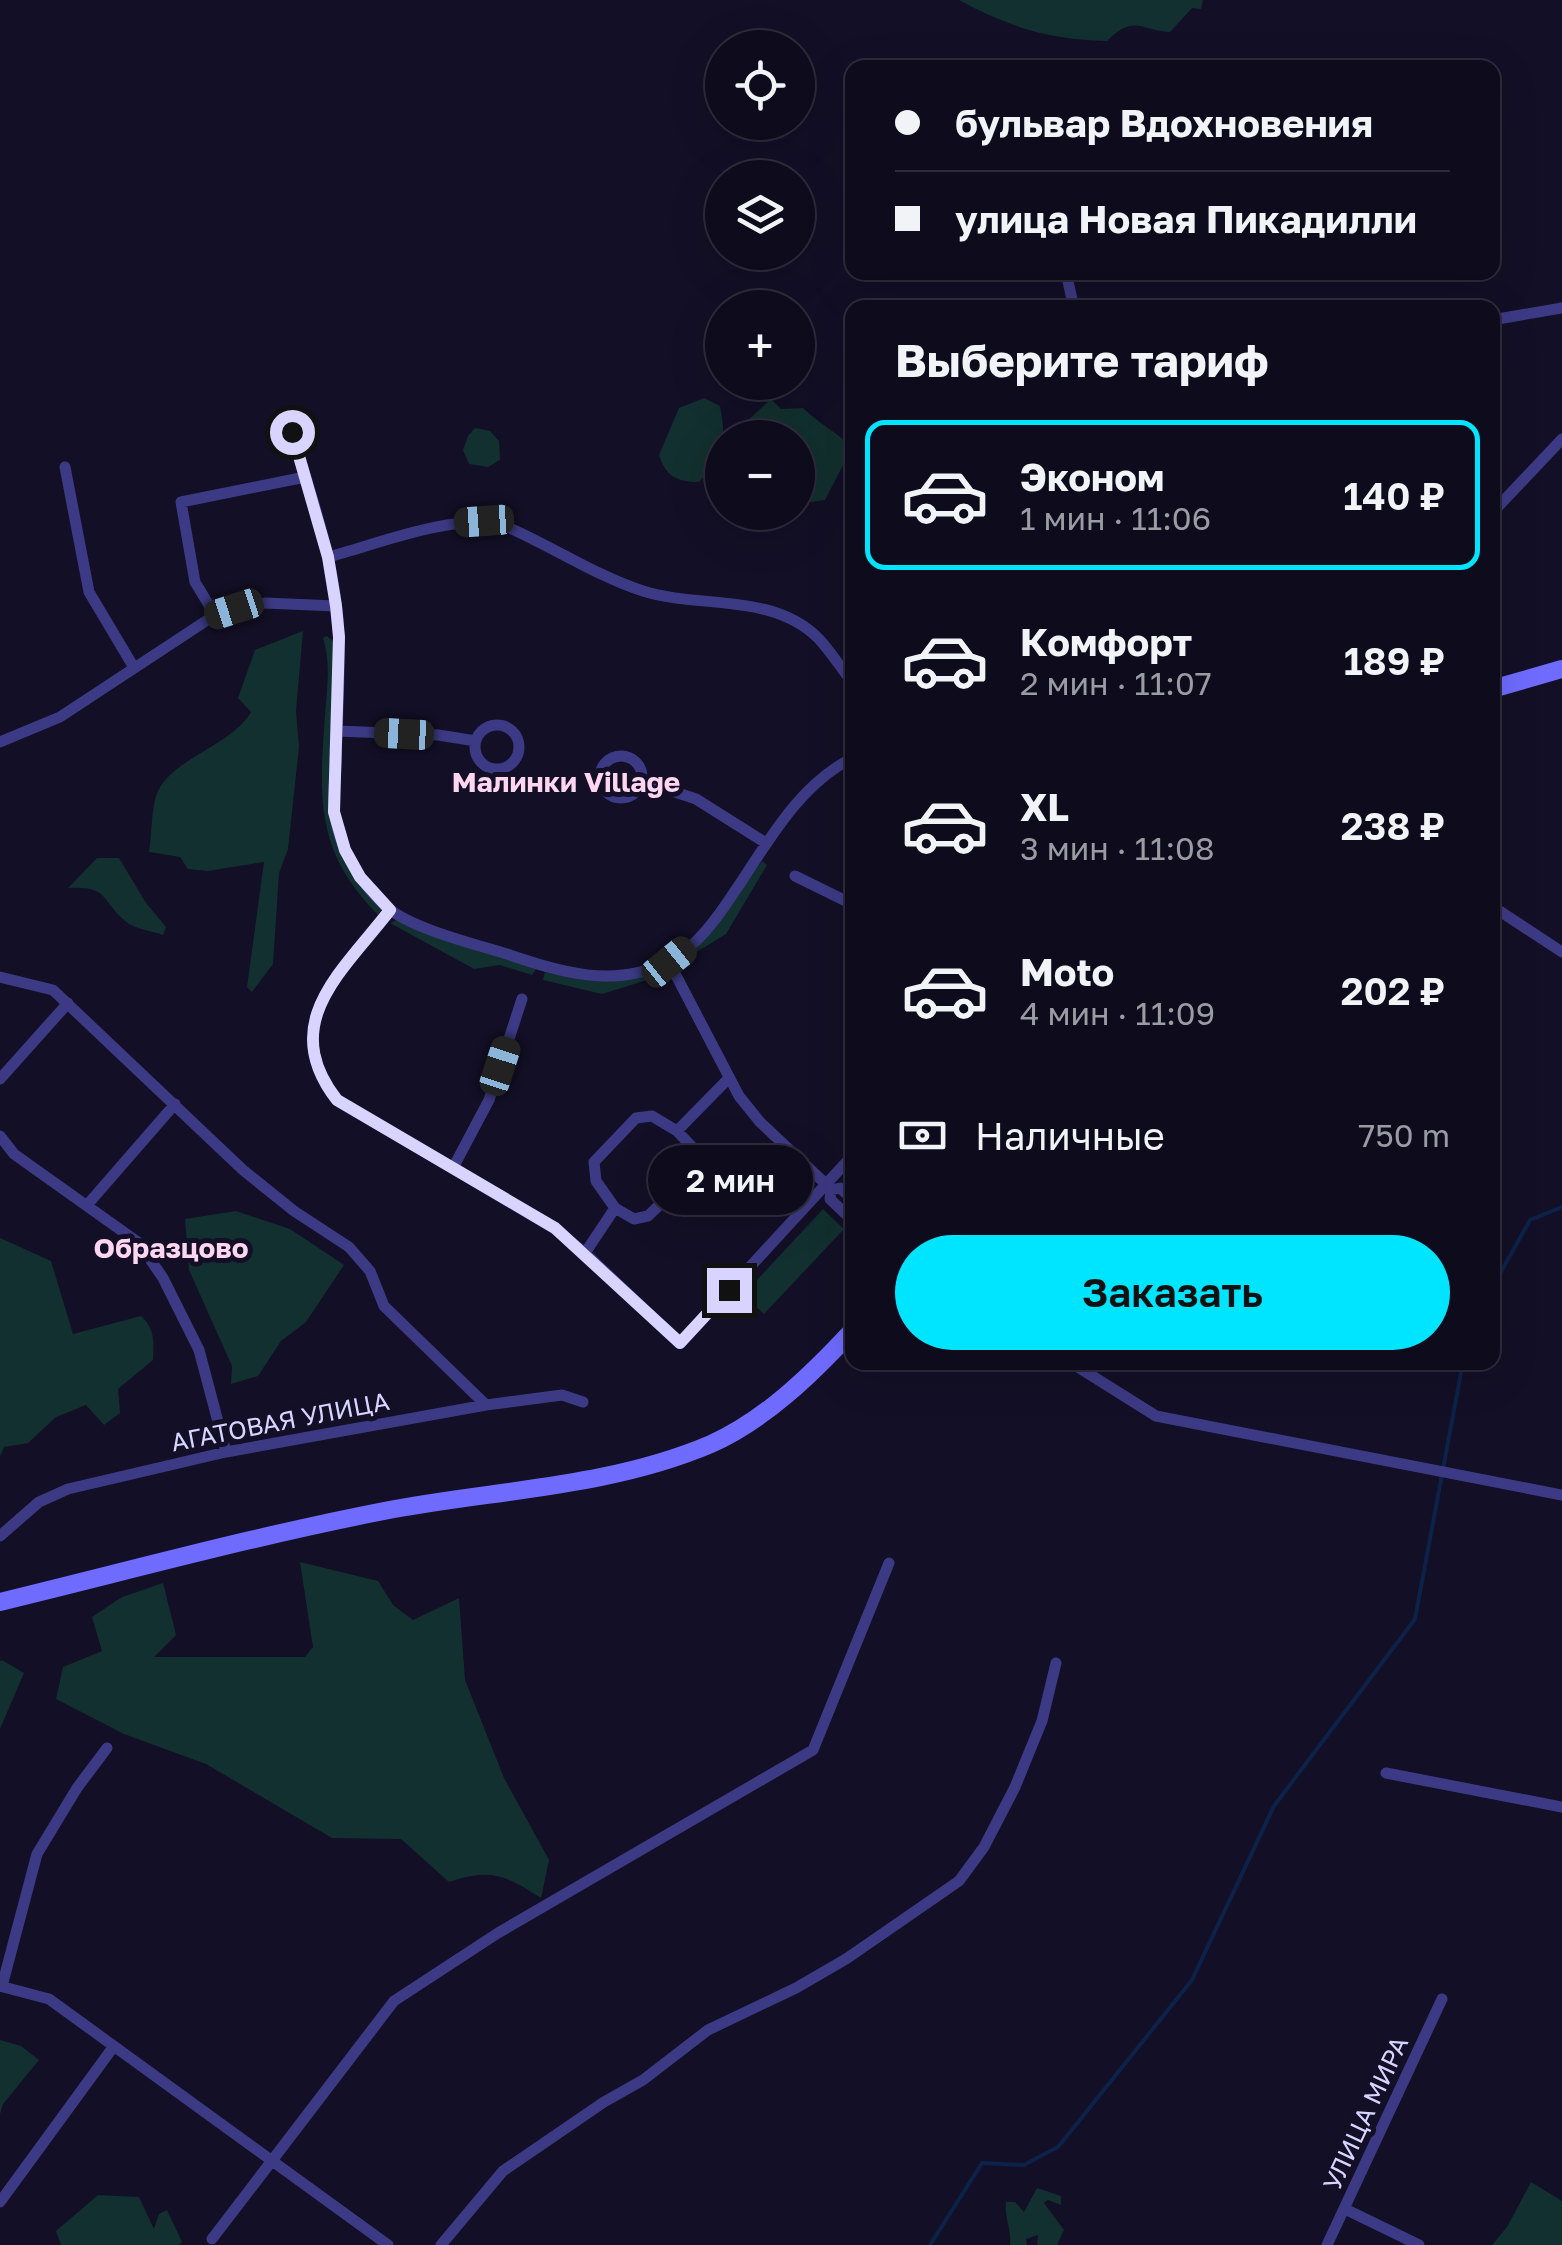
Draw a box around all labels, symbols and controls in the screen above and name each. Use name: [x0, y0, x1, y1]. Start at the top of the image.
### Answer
map controls: [705, 30, 815, 530]
button: locate: [705, 30, 815, 140]
text: бульвар Вдохновения: [955, 100, 1373, 145]
button: layers: [705, 160, 815, 270]
text: улица Новая Пикадилли: [955, 196, 1417, 241]
button: +: [705, 290, 815, 400]
text: Выберите тариф: [895, 333, 1269, 387]
route start: [270, 410, 315, 455]
button: −: [705, 420, 815, 530]
icon: car: [900, 450, 990, 540]
text: Эконом: [1020, 454, 1164, 499]
text: 140 ₽: [1343, 473, 1445, 518]
text: 1 мин · 11:06: [1020, 499, 1211, 537]
car: [453, 504, 515, 538]
car: [201, 585, 267, 633]
icon: car: [900, 615, 990, 705]
text: Комфорт: [1020, 619, 1192, 664]
text: 189 ₽: [1344, 638, 1445, 683]
text: 2 мин · 11:07: [1020, 664, 1212, 702]
car: [373, 717, 435, 751]
district label: Малинки Village: [452, 765, 680, 798]
icon: car: [900, 780, 990, 870]
text: XL: [1020, 784, 1069, 829]
text: 238 ₽: [1341, 803, 1445, 848]
text: 3 мин · 11:08: [1020, 829, 1214, 867]
car: [636, 931, 702, 993]
icon: car: [900, 945, 990, 1035]
text: Moto: [1020, 949, 1114, 994]
text: 202 ₽: [1341, 968, 1445, 1013]
text: 4 мин · 11:09: [1020, 994, 1215, 1032]
car: [476, 1033, 524, 1099]
icon: cash: [895, 1108, 950, 1163]
text: Наличные: [975, 1113, 1165, 1158]
text: 750 m: [1358, 1116, 1450, 1154]
callout: 2 мин: [646, 1145, 812, 1215]
text: 2 мин: [686, 1161, 775, 1199]
district label: Образцово: [94, 1231, 248, 1264]
button: Заказать: [895, 1235, 1450, 1350]
route end: [707, 1268, 752, 1313]
street label: АГАТОВАЯ УЛИЦА: [168, 1385, 392, 1457]
street label: УЛИЦА МИРА: [1316, 2031, 1414, 2195]

